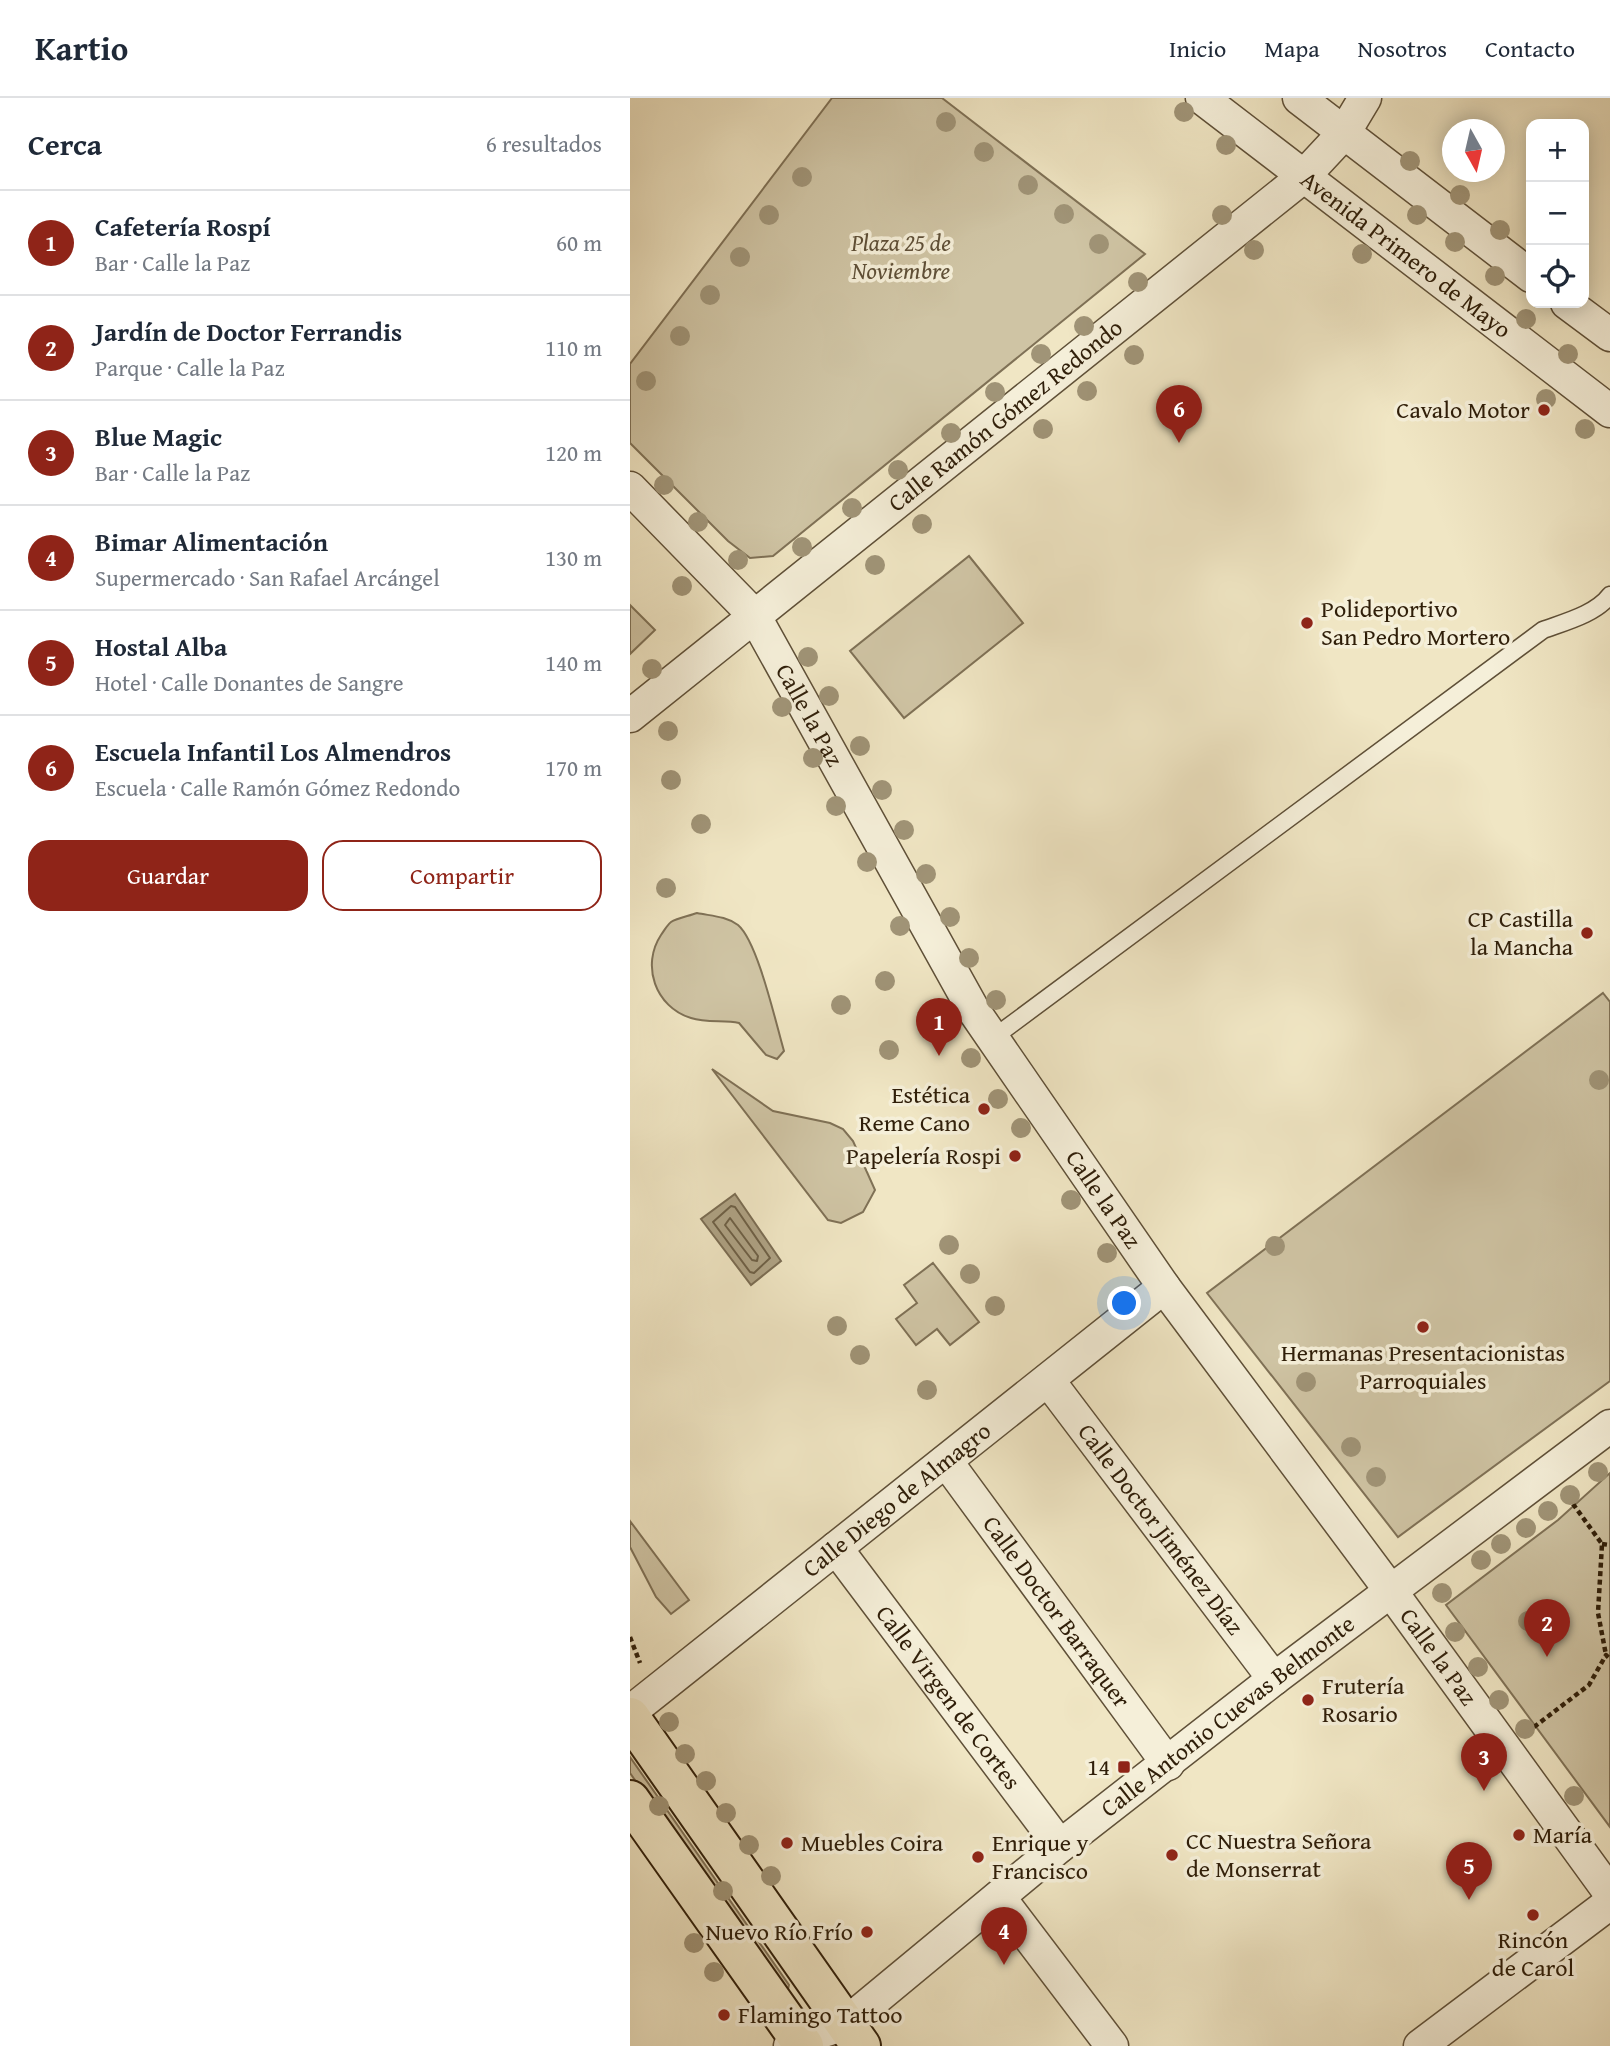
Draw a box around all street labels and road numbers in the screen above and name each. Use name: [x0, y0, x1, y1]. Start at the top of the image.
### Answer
street label: Avenida Primero de Mayo: [1293, 162, 1519, 346]
street label: Calle Ramón Gómez Redondo: [880, 310, 1130, 520]
street label: Calle la Paz: [767, 657, 853, 773]
street label: Calle la Paz: [1058, 1143, 1150, 1255]
street label: Calle Diego de Almagro: [795, 1413, 998, 1585]
street label: Calle Doctor Jiménez Díaz: [1070, 1416, 1253, 1642]
street label: Calle Doctor Barraquer: [975, 1508, 1139, 1715]
street label: Calle Virgen de Cortes: [868, 1598, 1030, 1797]
street label: Calle la Paz: [1392, 1601, 1486, 1712]
street label: Calle Antonio Cuevas Belmonte: [1093, 1606, 1362, 1825]

